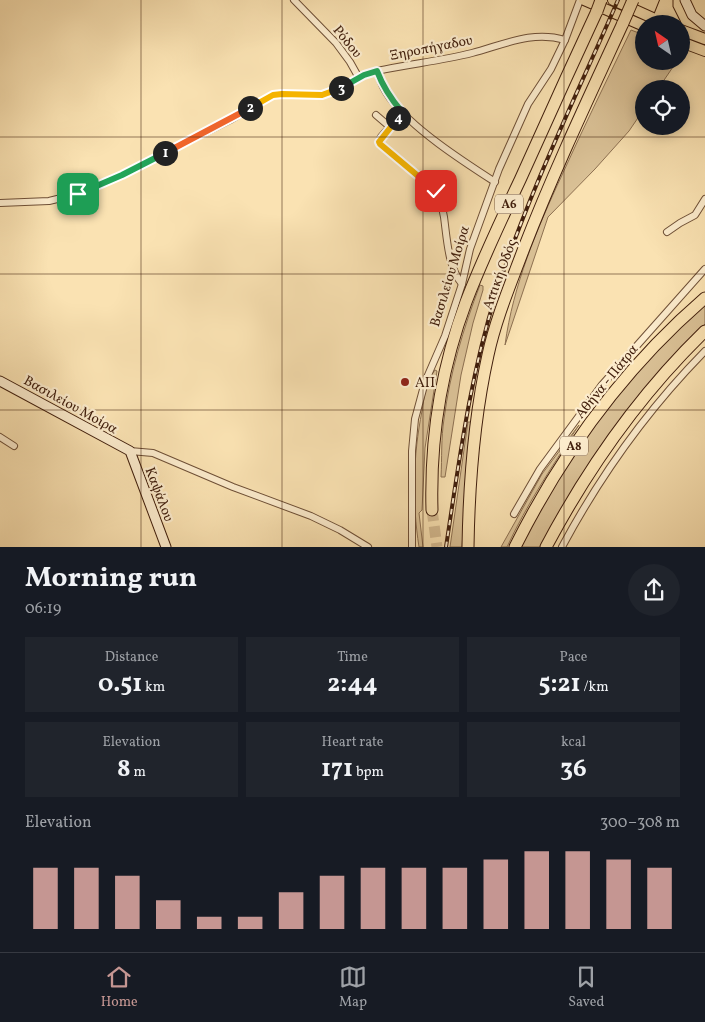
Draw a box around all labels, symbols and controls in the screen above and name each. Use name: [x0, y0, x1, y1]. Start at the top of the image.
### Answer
north arrow: [635, 15, 690, 70]
map controls: [635, 15, 690, 135]
street label: Ρόδου: [328, 22, 366, 62]
street label: Ξηροπήγαδου: [388, 31, 475, 66]
pin: 3: [328, 76, 354, 100]
text: 3: [338, 79, 345, 98]
button: locate: [635, 80, 690, 135]
pin: 2: [238, 96, 262, 120]
text: 2: [247, 99, 254, 118]
pin: 4: [386, 106, 410, 130]
text: 4: [394, 109, 403, 128]
pin: 1: [152, 140, 178, 166]
text: 1: [163, 144, 168, 163]
pin: [415, 170, 457, 212]
pin: [57, 173, 99, 215]
icon: check: [422, 177, 450, 205]
icon: arrive: [64, 180, 92, 208]
road number: Α6: [495, 194, 523, 213]
street label: Βασιλείου Μοίρα: [426, 223, 475, 329]
street label: Αττική Οδός: [479, 237, 522, 312]
street label: Αθήνα - Πάτρα: [571, 340, 643, 423]
street label: Βασιλείου Μοίρα: [20, 372, 121, 439]
place label: ΑΠ: [415, 374, 435, 393]
marker: ΑΠ: [399, 376, 411, 388]
road number: Α8: [560, 436, 588, 456]
street label: Καψάλου: [140, 465, 178, 525]
text: Morning run: [25, 559, 197, 598]
button: share: [628, 564, 680, 616]
text: 06:19: [25, 598, 61, 620]
text: Distance: [105, 648, 158, 667]
text: Time: [337, 648, 368, 667]
text: Pace: [560, 648, 588, 667]
text: 0.51: [98, 667, 142, 702]
text: 2:44: [327, 667, 378, 702]
text: 5:21: [538, 667, 581, 702]
text: km: [142, 678, 165, 697]
text: /km: [581, 678, 609, 697]
text: Elevation: [102, 733, 161, 752]
text: Heart rate: [322, 733, 383, 752]
text: kcal: [561, 733, 586, 752]
text: 8: [117, 752, 131, 787]
text: 171: [321, 752, 353, 787]
text: 36: [560, 752, 587, 787]
text: m: [131, 763, 146, 782]
text: bpm: [353, 763, 384, 782]
text: Elevation: [25, 812, 92, 834]
text: 300–308 m: [600, 812, 680, 834]
tab: Home: [101, 963, 138, 1012]
tab: Map: [339, 963, 367, 1012]
tab: Saved: [568, 963, 604, 1012]

